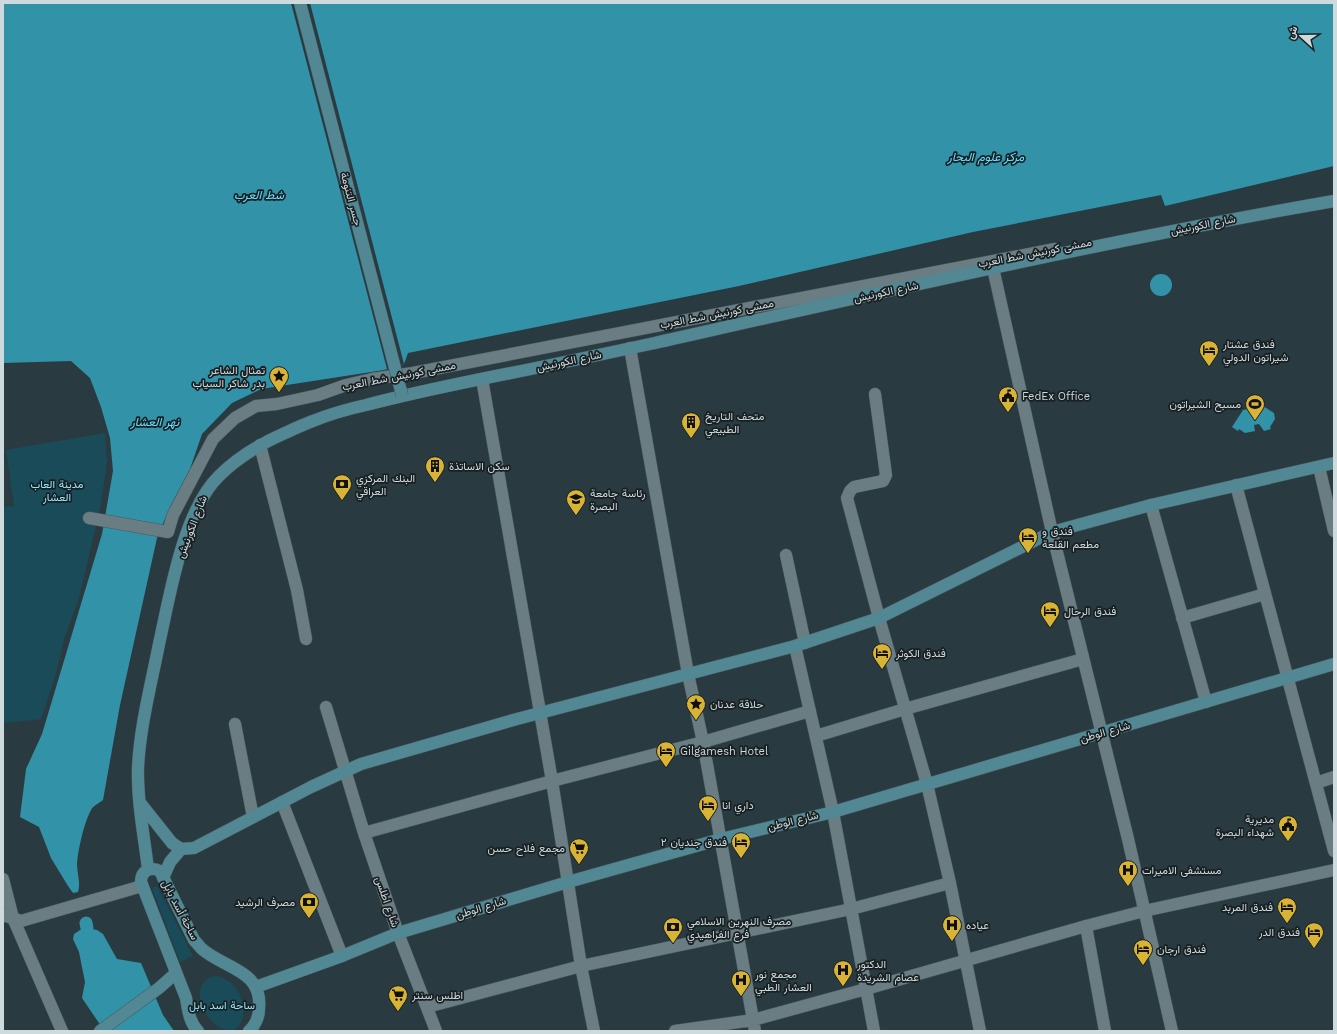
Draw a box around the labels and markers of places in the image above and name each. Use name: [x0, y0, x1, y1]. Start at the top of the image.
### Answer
place label: فندق عشتار شيراتون الدولي: [1222, 338, 1289, 367]
hotel icon: فندق عشتار شيراتون الدولي: [1198, 339, 1220, 367]
place label: تمثال الشاعر بدر شاكر السياب: [192, 364, 266, 390]
place icon: تمثال الشاعر بدر شاكر السياب: [268, 365, 290, 393]
public building icon: FedEx Office: [997, 385, 1019, 413]
place label: FedEx Office: [1022, 390, 1090, 403]
sports icon: مسبح الشيراتون: [1244, 393, 1266, 421]
place label: مسبح الشيراتون: [1170, 398, 1241, 412]
place label: متحف التاريخ الطبيعي: [705, 410, 765, 439]
building icon: متحف التاريخ الطبيعي: [680, 411, 702, 439]
building icon: سكن الاساتذة: [424, 455, 446, 483]
place label: سكن الاساتذة: [449, 460, 510, 473]
place label: البنك المركزي العراقي: [356, 472, 415, 501]
bank icon: البنك المركزي العراقي: [331, 473, 353, 501]
place label: رئاسة جامعة البصرة: [590, 487, 646, 513]
school or university icon: رئاسة جامعة البصرة: [565, 488, 587, 516]
place label: فندق و مطعم القلعة: [1042, 525, 1099, 552]
hotel icon: فندق و مطعم القلعة: [1017, 526, 1039, 554]
hotel icon: فندق الرحال: [1039, 600, 1061, 628]
place label: فندق الرحال: [1064, 605, 1116, 618]
hotel icon: فندق الكوثر: [871, 642, 893, 670]
place label: فندق الكوثر: [895, 647, 946, 660]
place icon: حلاقة عدنان: [685, 693, 707, 721]
place label: حلاقة عدنان: [710, 698, 764, 711]
hotel icon: Gilgamesh Hotel: [655, 740, 677, 768]
place label: Gilgamesh Hotel: [680, 745, 769, 758]
hotel icon: داري انا: [697, 794, 719, 822]
place label: داري انا: [722, 799, 754, 815]
place label: مديرية شهداء البصرة: [1216, 813, 1274, 839]
public building icon: مديرية شهداء البصرة: [1277, 814, 1299, 842]
hotel icon: فندق جنديان ٢: [730, 831, 752, 859]
place label: فندق جنديان ٢: [661, 836, 727, 849]
supermarket icon: مجمع فلاح حسن: [568, 837, 590, 865]
place label: مجمع فلاح حسن: [488, 842, 565, 856]
hospital icon: مستشفى الاميرات: [1117, 859, 1139, 887]
place label: مستشفى الاميرات: [1142, 864, 1222, 877]
bank icon: مصرف الرشيد: [298, 891, 320, 919]
place label: مصرف الرشيد: [235, 896, 295, 909]
hotel icon: فندق المربد: [1276, 896, 1298, 924]
place label: فندق المربد: [1222, 901, 1273, 914]
hospital icon: عياده: [941, 914, 963, 942]
place label: مصرف النهرين الاسلامي فرع الفراهيدي: [687, 915, 791, 944]
bank icon: مصرف النهرين الاسلامي فرع الفراهيدي: [662, 916, 684, 944]
place label: عياده: [966, 919, 989, 932]
hotel icon: فندق الدر: [1303, 921, 1325, 949]
place label: فندق الدر: [1258, 926, 1300, 939]
hotel icon: فندق ارجان: [1132, 938, 1154, 966]
place label: فندق ارجان: [1157, 943, 1206, 956]
place label: الدكتور عصام الشريدة: [856, 958, 919, 985]
hospital icon: الدكتور عصام الشريدة: [832, 959, 854, 987]
place label: مجمع نور العشار الطبي: [754, 968, 812, 997]
hospital icon: مجمع نور العشار الطبي: [730, 969, 752, 997]
supermarket icon: اطلس سنتر: [387, 984, 409, 1012]
place label: اطلس سنتر: [411, 989, 463, 1002]

